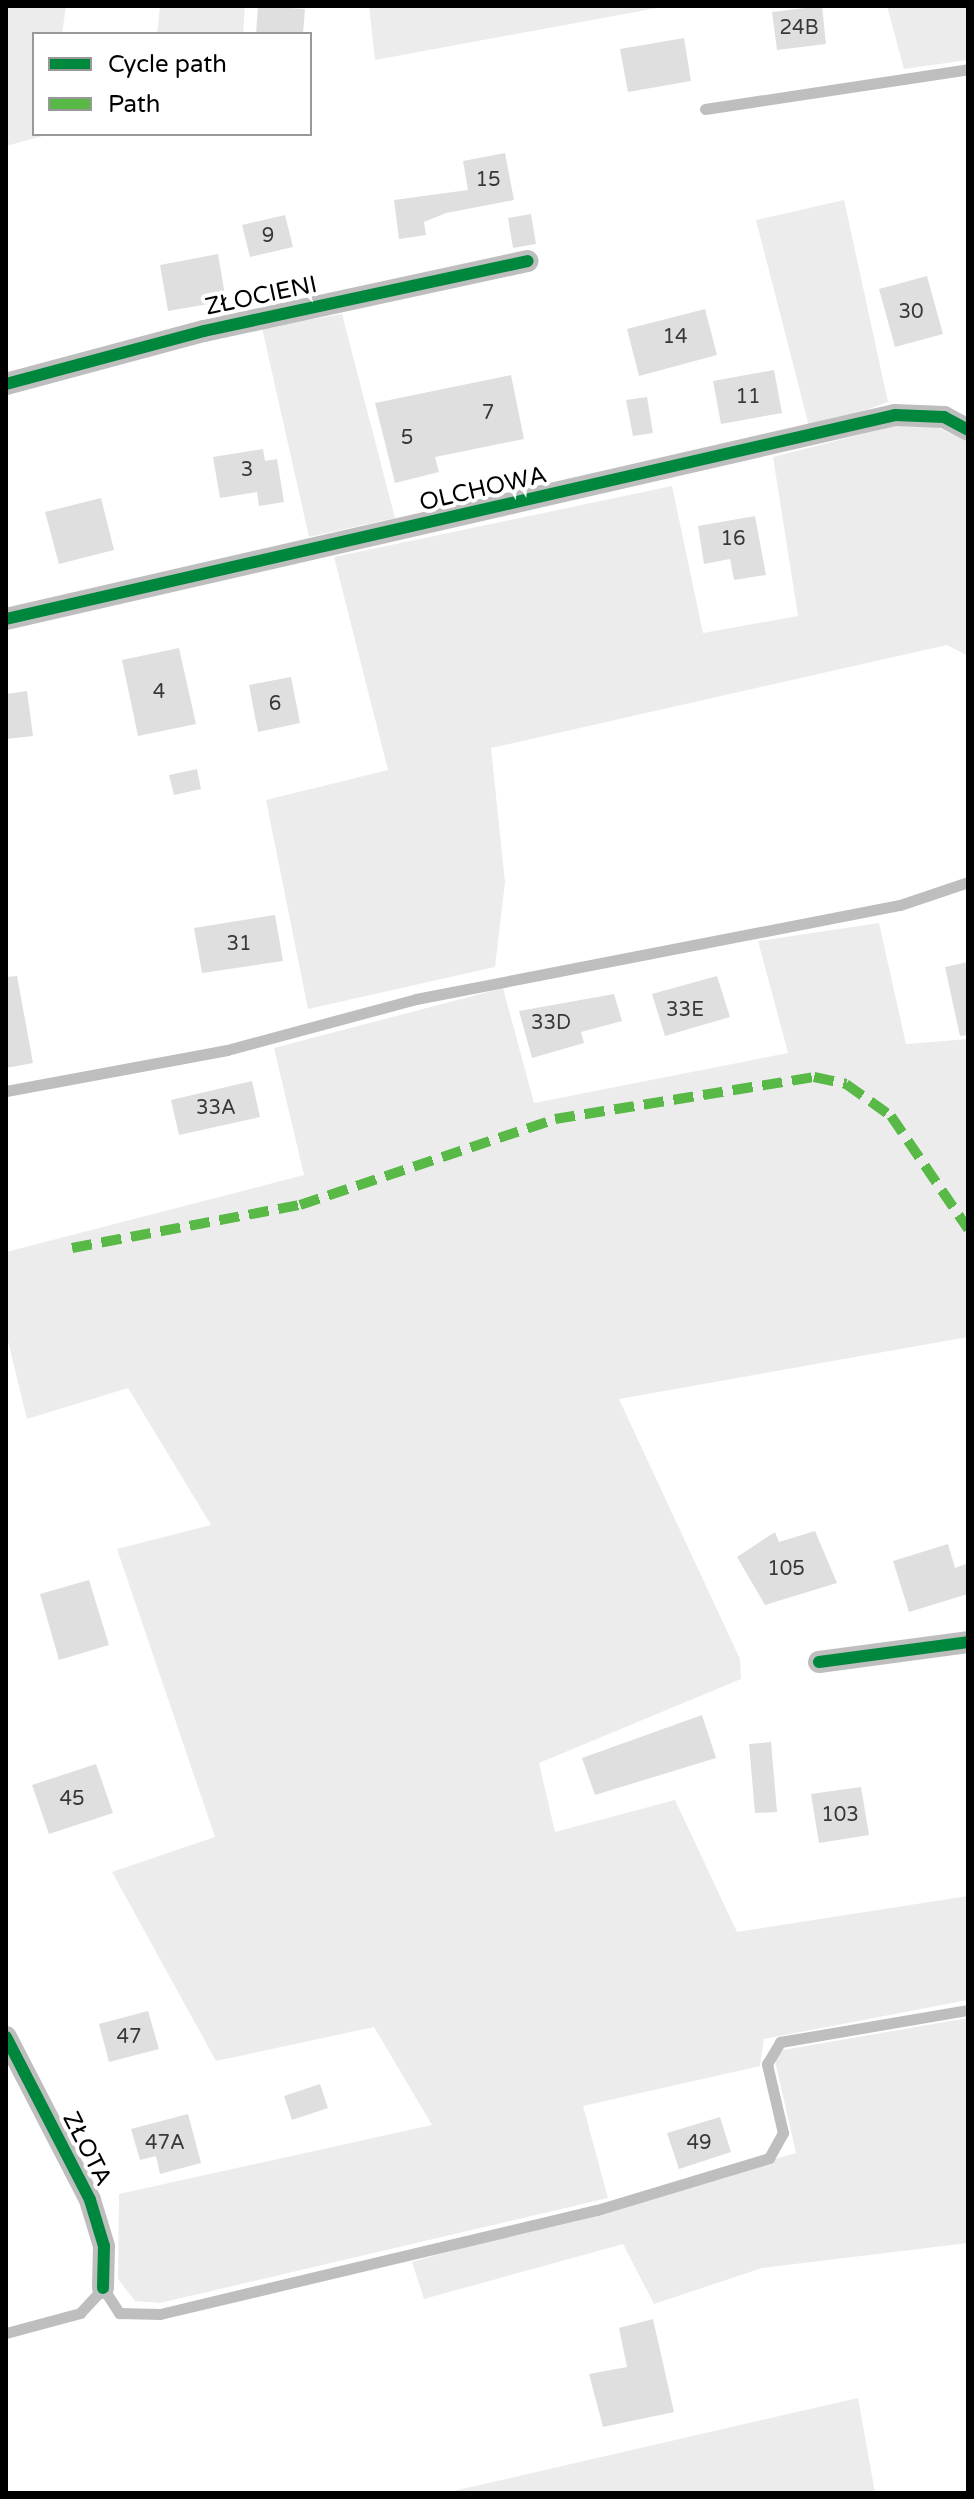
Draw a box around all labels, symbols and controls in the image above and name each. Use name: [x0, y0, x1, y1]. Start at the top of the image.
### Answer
house number: 24B: [780, 16, 818, 40]
legend: [32, 32, 312, 136]
text: Cycle path: [108, 50, 227, 79]
text: Path: [108, 90, 161, 119]
house number: 15: [475, 168, 501, 192]
house number: 9: [262, 224, 274, 248]
street label: ZŁOCIENI: [202, 270, 320, 322]
house number: 30: [898, 300, 924, 324]
house number: 14: [662, 325, 688, 349]
house number: 11: [735, 385, 761, 409]
house number: 7: [482, 401, 494, 425]
house number: 5: [401, 426, 413, 450]
house number: 3: [241, 458, 253, 482]
street label: OLCHOWA: [417, 460, 549, 518]
house number: 16: [720, 527, 746, 551]
house number: 4: [153, 680, 165, 704]
house number: 6: [269, 692, 281, 716]
house number: 31: [226, 932, 252, 956]
house number: 33E: [666, 998, 704, 1022]
house number: 33D: [531, 1011, 571, 1035]
house number: 33A: [196, 1096, 236, 1120]
house number: 105: [767, 1557, 805, 1581]
house number: 45: [59, 1787, 85, 1811]
house number: 103: [821, 1803, 859, 1827]
house number: 47: [116, 2025, 142, 2049]
street label: ZŁOTA: [56, 2107, 118, 2191]
house number: 47A: [145, 2131, 185, 2155]
house number: 49: [686, 2131, 712, 2155]

